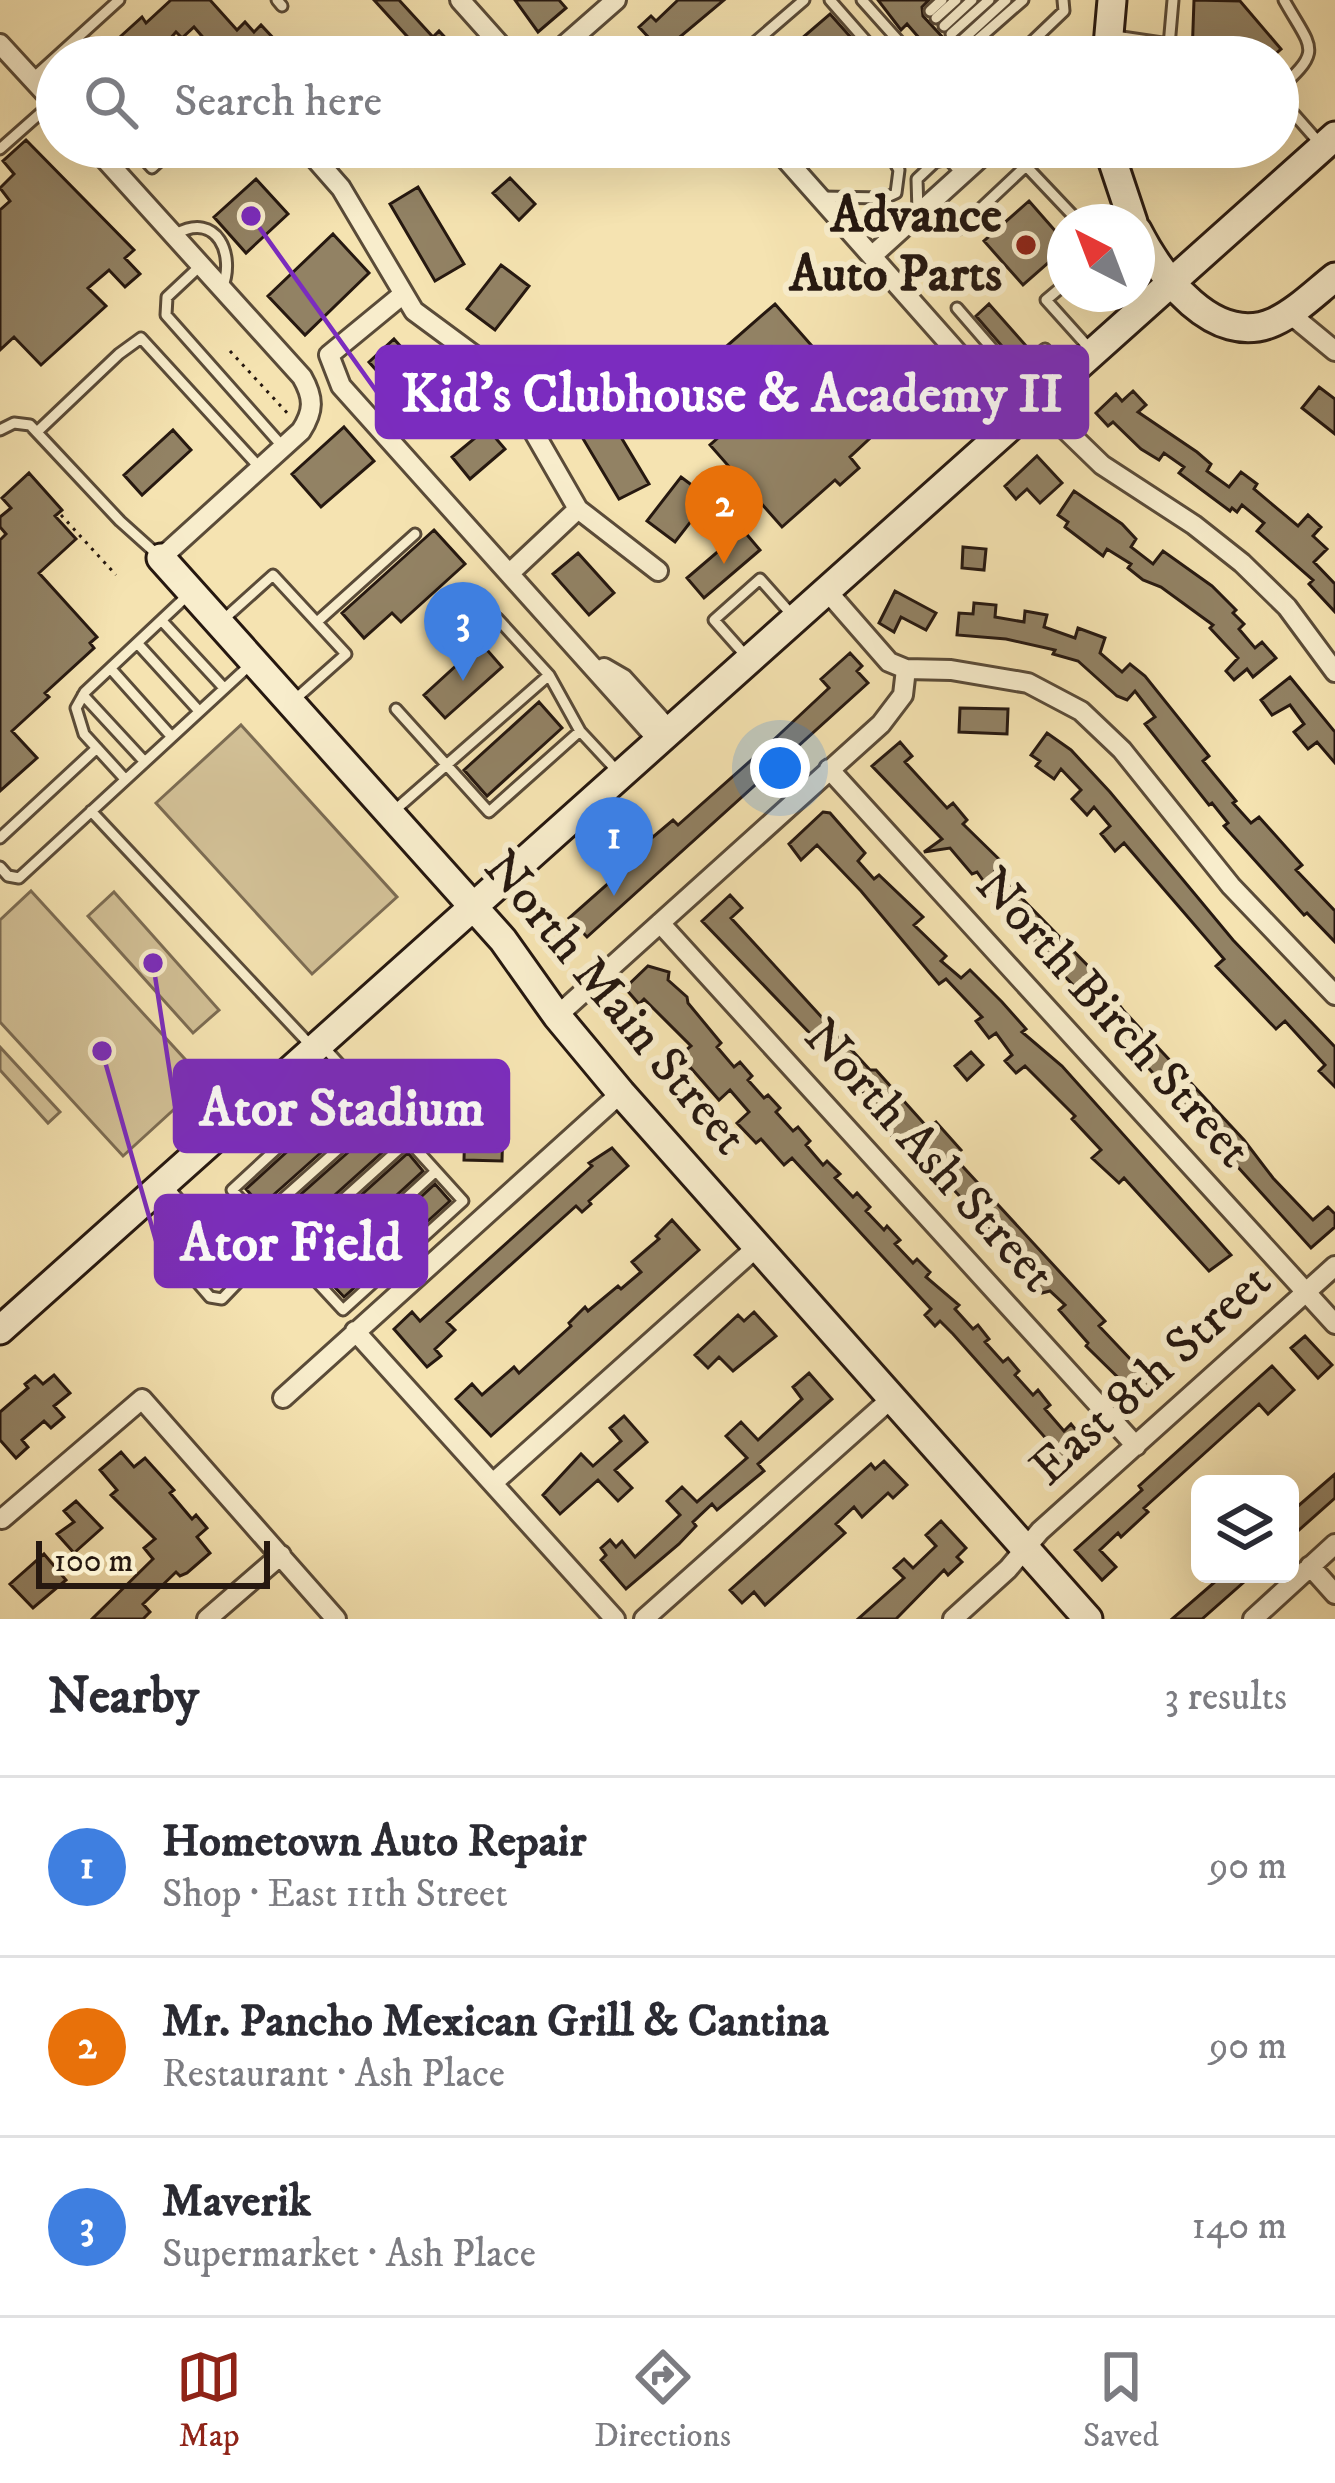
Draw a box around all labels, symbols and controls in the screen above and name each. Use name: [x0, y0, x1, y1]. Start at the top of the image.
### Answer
search box: [36, 36, 1299, 168]
icon: search: [78, 69, 144, 135]
text: Search here: [174, 74, 382, 130]
place label: Advance Auto Parts: [788, 184, 1002, 307]
north arrow: [1047, 204, 1155, 312]
marker: Advance Auto Parts: [1013, 232, 1039, 258]
callout: Kid's Clubhouse & Academy II: [377, 347, 1087, 437]
text: Kid's Clubhouse & Academy II: [401, 362, 1063, 429]
pin: 2: [685, 465, 763, 564]
pin: 3: [424, 582, 502, 681]
your location: [750, 738, 810, 798]
pin: 1: [575, 797, 653, 896]
street label: North Main Street: [469, 838, 761, 1168]
street label: North Birch Street: [961, 854, 1265, 1182]
street label: North Ash Street: [789, 1006, 1069, 1306]
callout: Ator Stadium: [175, 1061, 508, 1151]
text: Ator Stadium: [198, 1076, 485, 1143]
callout: Ator Field: [156, 1196, 426, 1286]
text: Ator Field: [179, 1211, 403, 1278]
street label: East 8th Street: [1017, 1250, 1285, 1500]
map controls: [1191, 1475, 1299, 1583]
button: layers: [1191, 1475, 1299, 1583]
scale bar: [36, 1535, 270, 1588]
text: 100 m: [54, 1541, 133, 1582]
text: Nearby: [48, 1665, 199, 1729]
text: 3 results: [1164, 1673, 1287, 1722]
text: Hometown Auto Repair: [162, 1814, 586, 1870]
text: 1: [80, 1842, 94, 1891]
text: 90 m: [1209, 1842, 1287, 1891]
text: Shop · East 11th Street: [162, 1870, 508, 1919]
text: Mr. Pancho Mexican Grill & Cantina: [162, 1994, 829, 2050]
text: 2: [77, 2022, 97, 2071]
text: 90 m: [1209, 2022, 1287, 2071]
text: Restaurant · Ash Place: [162, 2050, 505, 2099]
text: Maverik: [162, 2174, 311, 2230]
text: 3: [80, 2202, 94, 2251]
text: 140 m: [1192, 2202, 1287, 2251]
text: Supermarket · Ash Place: [162, 2230, 536, 2279]
tab: Map: [176, 2344, 242, 2457]
tab: Directions: [594, 2344, 731, 2457]
tab: Saved: [1083, 2344, 1159, 2457]

